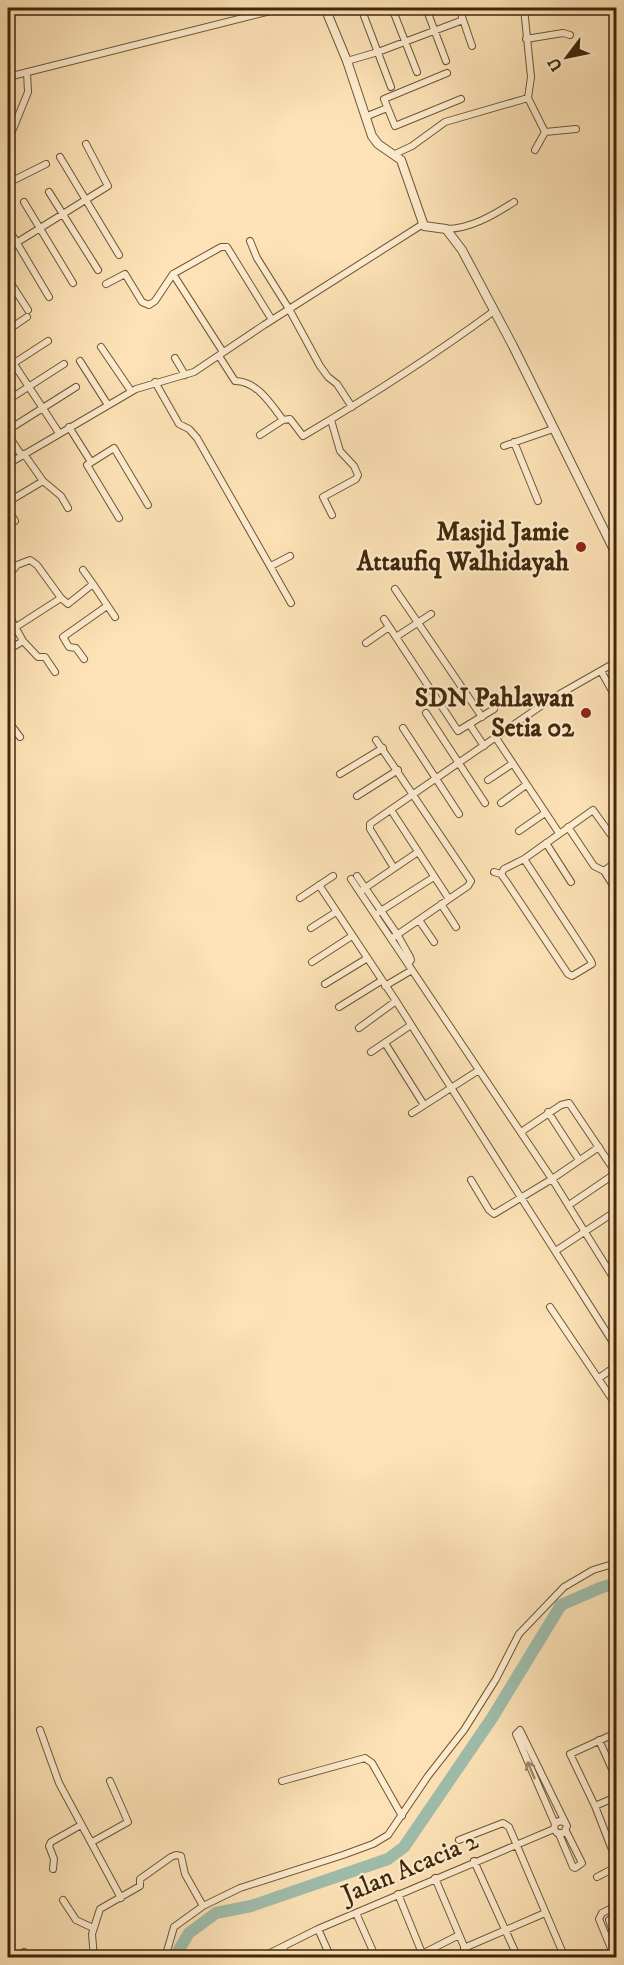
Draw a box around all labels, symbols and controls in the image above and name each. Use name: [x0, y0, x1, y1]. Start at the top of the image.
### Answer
north arrow: [537, 27, 597, 87]
text: U: [543, 53, 567, 75]
place label: Masjid Jamie Attaufiq Walhidayah: [356, 516, 569, 579]
marker: Masjid Jamie Attaufiq Walhidayah: [574, 540, 588, 554]
place label: SDN Pahlawan Setia 02: [415, 682, 575, 745]
marker: SDN Pahlawan Setia 02: [579, 706, 593, 720]
one-way arrow: [525, 1761, 536, 1779]
street label: Jalan Acacia 2: [335, 1824, 483, 1912]

